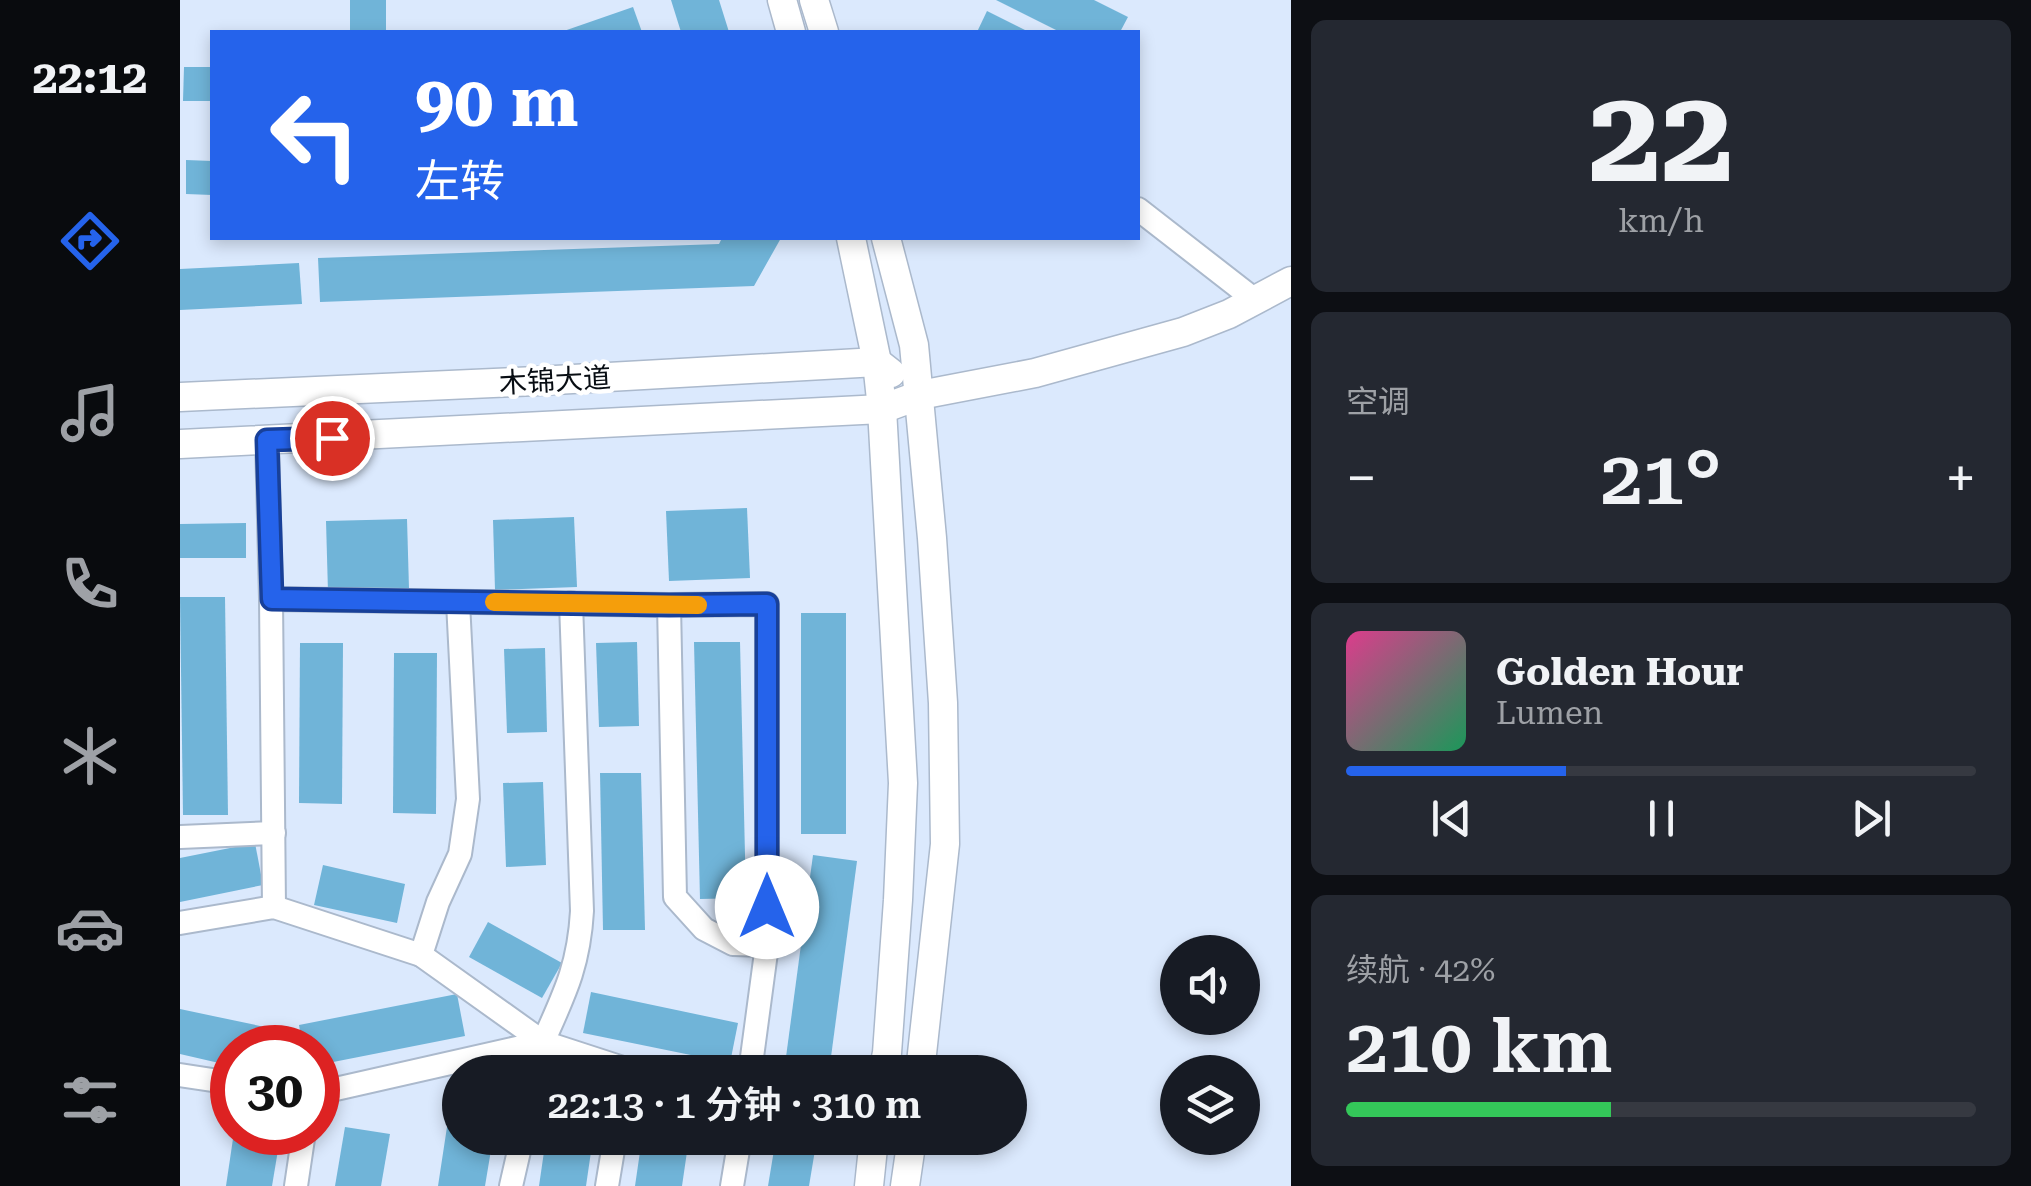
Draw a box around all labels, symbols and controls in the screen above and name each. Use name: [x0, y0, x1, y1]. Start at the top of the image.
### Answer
text: 22:12: [33, 51, 147, 104]
text: 22: [1588, 60, 1734, 213]
text: 90 m: [415, 61, 579, 143]
icon: left: [250, 70, 380, 200]
text: 左转: [415, 155, 505, 208]
text: km/h: [1618, 202, 1704, 240]
icon: directions: [55, 206, 125, 276]
street label: 木锦大道: [498, 361, 612, 400]
icon: music: [55, 378, 125, 448]
text: 空调: [1346, 383, 1410, 421]
pin: [290, 396, 375, 481]
icon: arrive: [305, 411, 360, 466]
text: 21°: [1600, 434, 1722, 522]
text: −: [1346, 446, 1377, 510]
text: +: [1945, 446, 1976, 510]
icon: phone: [55, 549, 125, 619]
text: Golden Hour: [1496, 650, 1744, 694]
text: Lumen: [1496, 694, 1603, 732]
icon: climate: [55, 721, 125, 791]
icon: previous: [1424, 791, 1479, 846]
icon: pause: [1634, 791, 1689, 846]
icon: next: [1844, 791, 1899, 846]
position arrow: [715, 855, 819, 959]
icon: car: [55, 893, 125, 963]
map controls: [1160, 935, 1260, 1155]
button: sound: [1160, 935, 1260, 1035]
text: 续航 · 42%: [1346, 951, 1495, 989]
text: 210 km: [1346, 1002, 1612, 1090]
speed limit sign: 30: [210, 1025, 340, 1155]
button: layers: [1160, 1055, 1260, 1155]
icon: filters: [55, 1065, 125, 1135]
text: 22:13 · 1 分钟 · 310 m: [548, 1083, 921, 1127]

